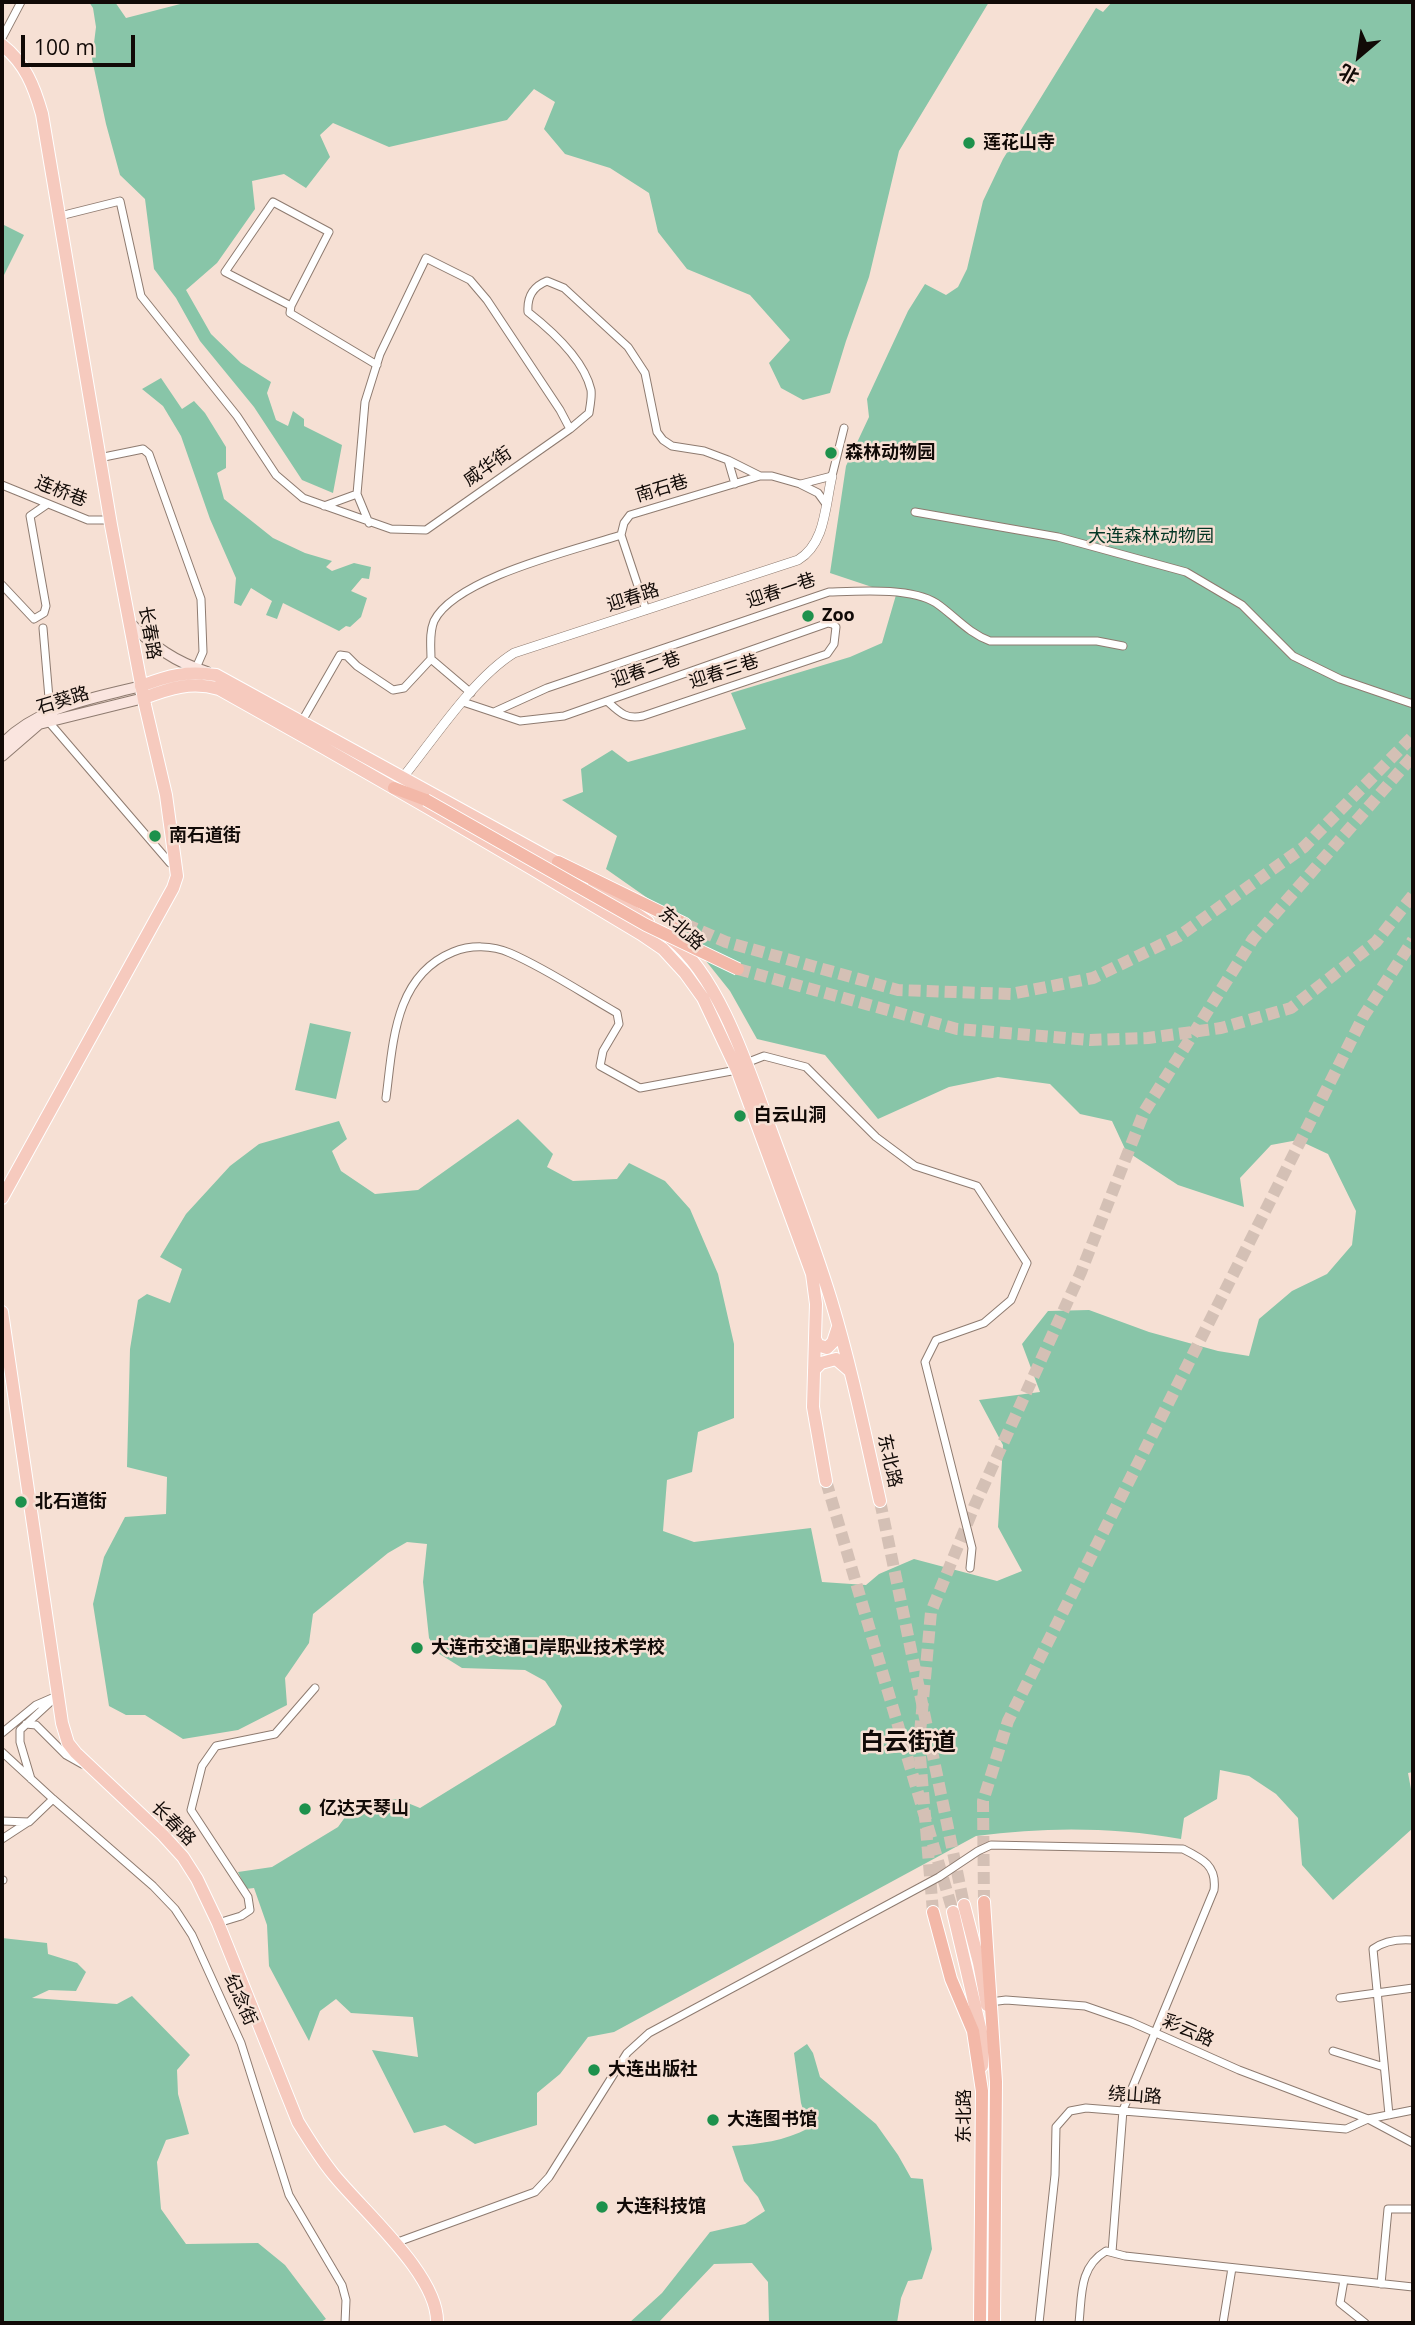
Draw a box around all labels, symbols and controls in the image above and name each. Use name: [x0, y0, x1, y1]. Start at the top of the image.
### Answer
scale bar: [24, 21, 138, 65]
north arrow: [1324, 21, 1394, 91]
text: 100 m: [34, 33, 95, 61]
text: 北: [1334, 58, 1363, 90]
place label: 莲花山寺: [983, 132, 1055, 154]
marker: 莲花山寺: [961, 135, 977, 151]
place label: 森林动物园: [845, 442, 935, 464]
street label: 威华街: [460, 443, 516, 491]
marker: 森林动物园: [823, 445, 839, 461]
street label: 南石巷: [633, 471, 691, 507]
street label: 连桥巷: [32, 472, 90, 512]
park label: 大连森林动物园: [1088, 526, 1214, 548]
street label: 迎春一巷: [743, 569, 819, 613]
street label: 迎春路: [604, 579, 662, 617]
street label: 长春路: [134, 605, 164, 661]
place label: Zoo: [822, 605, 855, 627]
marker: Zoo: [800, 608, 816, 624]
street label: 迎春二巷: [608, 648, 684, 692]
street label: 迎春三巷: [686, 651, 762, 693]
street label: 石葵路: [34, 683, 92, 719]
place label: 南石道街: [169, 825, 241, 847]
marker: 南石道街: [147, 828, 163, 844]
street label: 东北路: [654, 903, 708, 955]
place label: 白云山洞: [754, 1105, 826, 1127]
marker: 白云山洞: [732, 1108, 748, 1124]
street label: 东北路: [872, 1432, 906, 1490]
place label: 北石道街: [35, 1491, 107, 1513]
marker: 北石道街: [13, 1494, 29, 1510]
place label: 大连市交通口岸职业技术学校: [431, 1637, 665, 1659]
marker: 大连市交通口岸职业技术学校: [409, 1640, 425, 1656]
district label: 白云街道: [860, 1729, 956, 1757]
street label: 长春路: [146, 1797, 200, 1851]
place label: 亿达天琴山: [319, 1798, 409, 1820]
marker: 亿达天琴山: [297, 1801, 313, 1817]
street label: 纪念街: [219, 1971, 261, 2029]
street label: 彩云路: [1159, 2010, 1217, 2052]
place label: 大连出版社: [608, 2059, 698, 2081]
marker: 大连出版社: [586, 2062, 602, 2078]
street label: 绕山路: [1107, 2083, 1163, 2109]
street label: 东北路: [954, 2089, 976, 2143]
place label: 大连图书馆: [727, 2109, 817, 2131]
marker: 大连图书馆: [705, 2112, 721, 2128]
place label: 大连科技馆: [616, 2196, 706, 2218]
marker: 大连科技馆: [594, 2199, 610, 2215]

